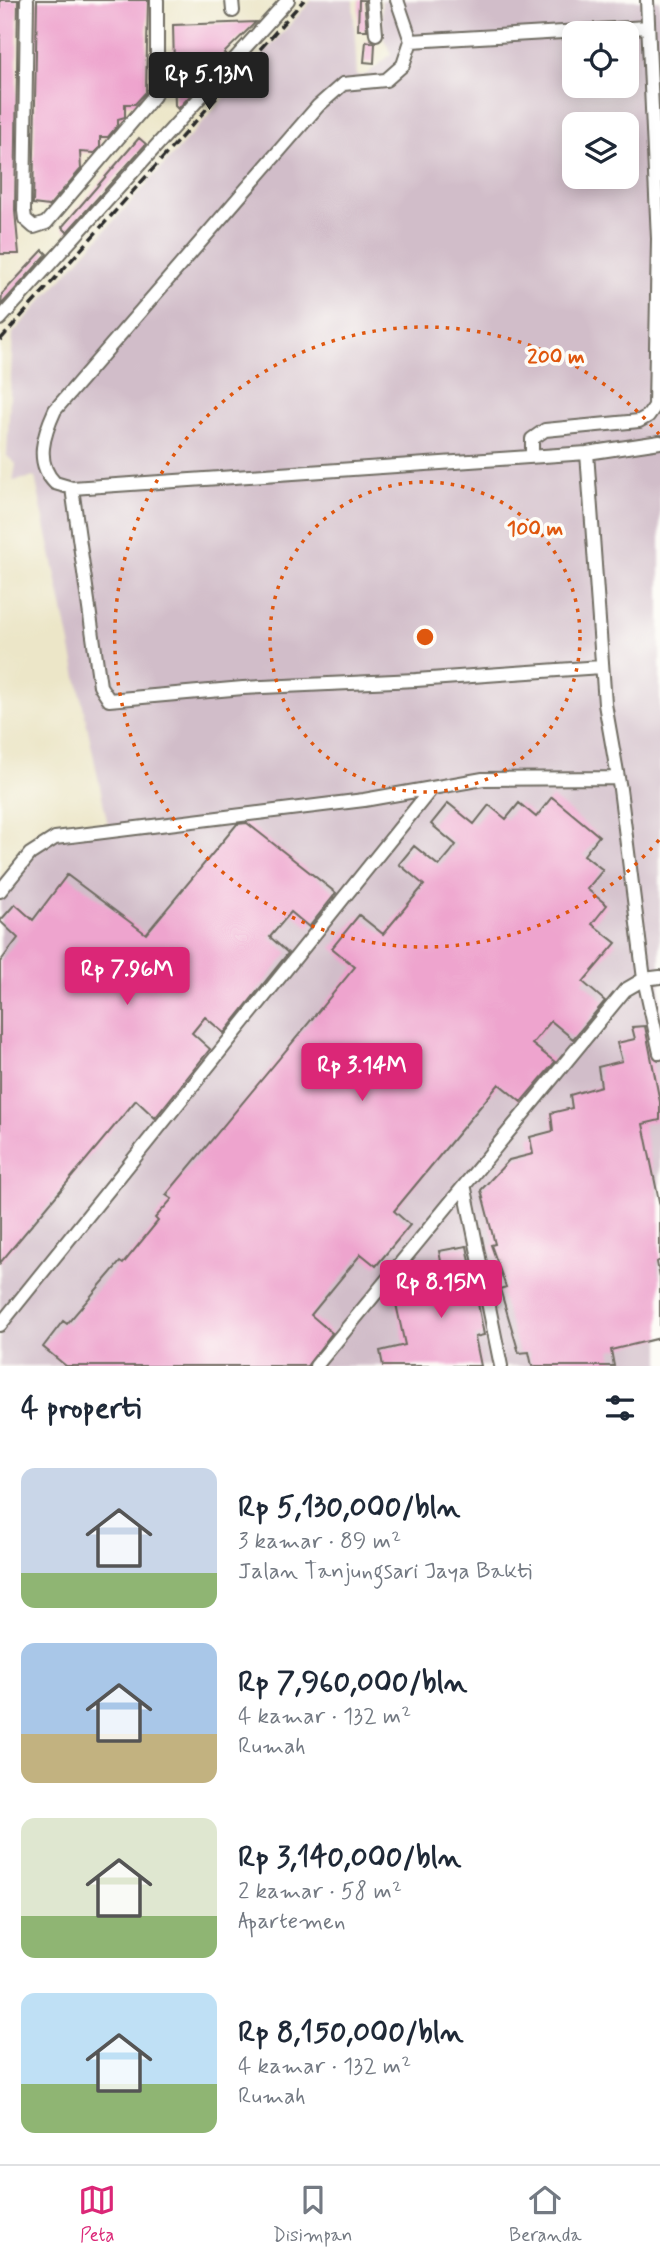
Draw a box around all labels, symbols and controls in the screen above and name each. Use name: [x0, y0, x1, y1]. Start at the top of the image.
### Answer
map controls: [562, 21, 639, 189]
button: locate: [562, 21, 639, 98]
pin: Rp 5.13M: [137, 52, 281, 112]
text: Rp 5.13M: [165, 60, 253, 90]
button: layers: [562, 112, 639, 189]
text: 200 m: [527, 343, 585, 371]
text: 100 m: [507, 515, 563, 543]
centre of rings: [413, 625, 437, 649]
pin: Rp 7.96M: [55, 948, 199, 1007]
text: Rp 7.96M: [81, 955, 173, 985]
pin: Rp 3.14M: [290, 1044, 434, 1103]
text: Rp 3.14M: [317, 1051, 407, 1081]
pin: Rp 8.15M: [369, 1260, 513, 1320]
text: Rp 8.15M: [396, 1268, 486, 1298]
text: 4 properti: [21, 1389, 141, 1428]
icon: filters: [601, 1389, 639, 1427]
text: Rp 5,130,000/bln: [238, 1488, 460, 1527]
icon: home: [77, 1496, 161, 1580]
text: 3 kamar · 89 m²: [238, 1527, 401, 1557]
text: Jalan Tanjungsari Jaya Bakti: [238, 1557, 532, 1587]
text: Rp 7,960,000/bln: [238, 1663, 467, 1702]
icon: home: [77, 1671, 161, 1755]
text: 4 kamar · 132 m²: [238, 1702, 411, 1732]
text: Rumah: [238, 1732, 306, 1762]
text: Rp 3,140,000/bln: [238, 1838, 461, 1877]
icon: home: [77, 1846, 161, 1930]
text: 2 kamar · 58 m²: [238, 1877, 402, 1907]
text: Apartemen: [238, 1907, 346, 1937]
text: Rp 8,150,000/bln: [238, 2013, 464, 2052]
icon: home: [77, 2021, 161, 2105]
text: 4 kamar · 132 m²: [238, 2052, 411, 2082]
text: Rumah: [238, 2082, 306, 2112]
tab: Peta: [78, 2181, 116, 2248]
tab: Disimpan: [273, 2181, 352, 2248]
tab: Beranda: [509, 2181, 582, 2248]

